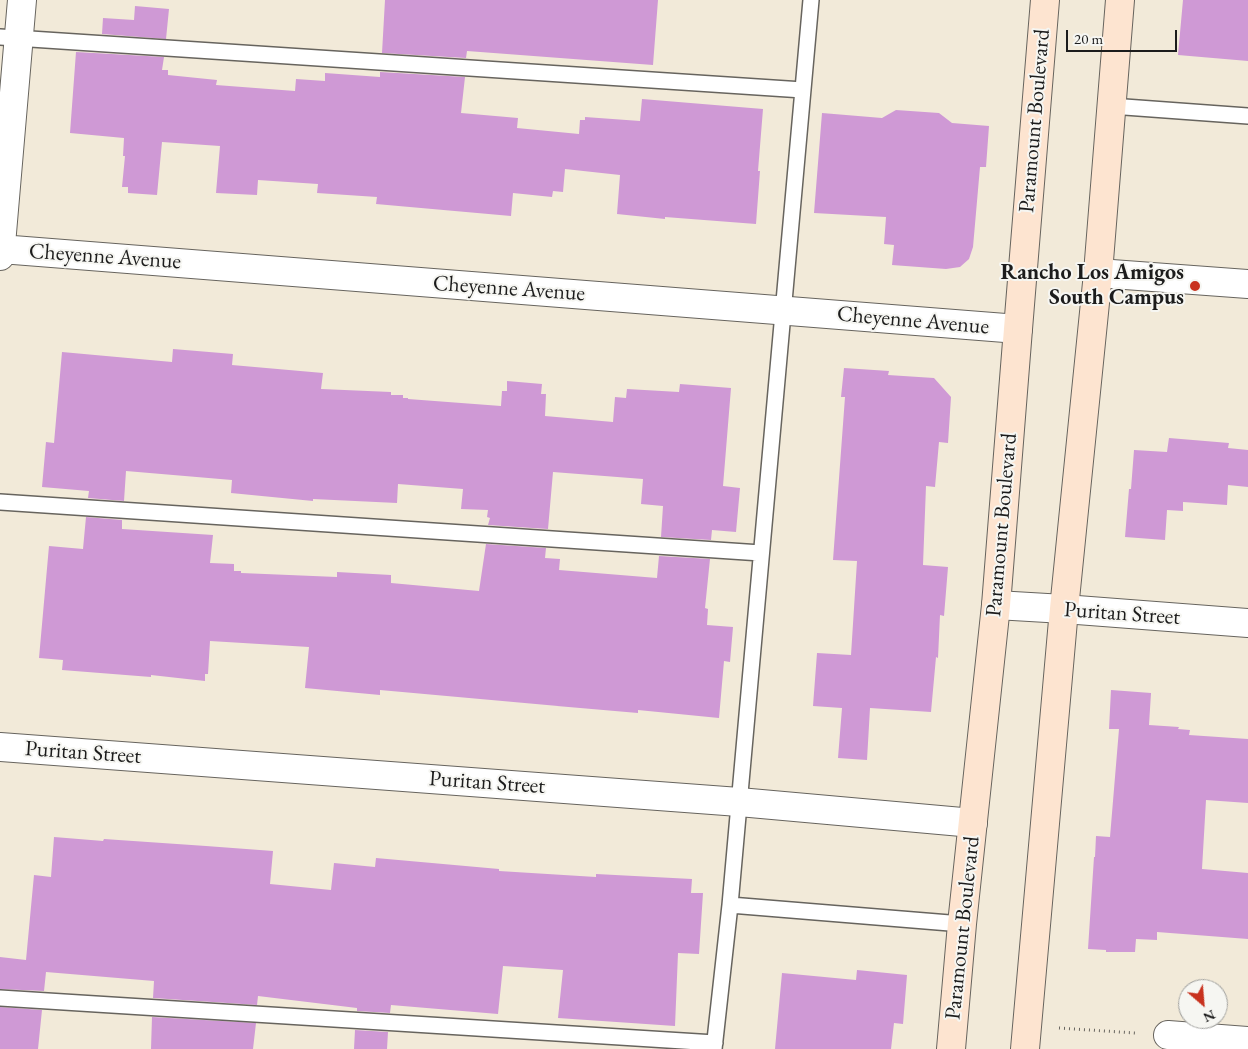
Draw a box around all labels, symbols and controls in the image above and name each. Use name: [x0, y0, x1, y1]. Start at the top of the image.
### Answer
scale bar: [1068, 20, 1179, 52]
street label: Paramount Boulevard: [1014, 28, 1056, 214]
text: 20 m: [1074, 29, 1103, 48]
street label: Cheyenne Avenue: [28, 239, 182, 275]
place label: Rancho Los Amigos South Campus: [1000, 260, 1184, 312]
street label: Cheyenne Avenue: [432, 271, 586, 307]
marker: Rancho Los Amigos South Campus: [1188, 279, 1202, 293]
street label: Cheyenne Avenue: [836, 301, 990, 341]
street label: Paramount Boulevard: [981, 432, 1023, 618]
street label: Puritan Street: [1063, 597, 1181, 631]
street label: Puritan Street: [24, 736, 142, 770]
street label: Puritan Street: [428, 766, 546, 800]
street label: Paramount Boulevard: [940, 835, 986, 1021]
north arrow: [1178, 979, 1228, 1029]
text: N: [1200, 1006, 1218, 1027]

